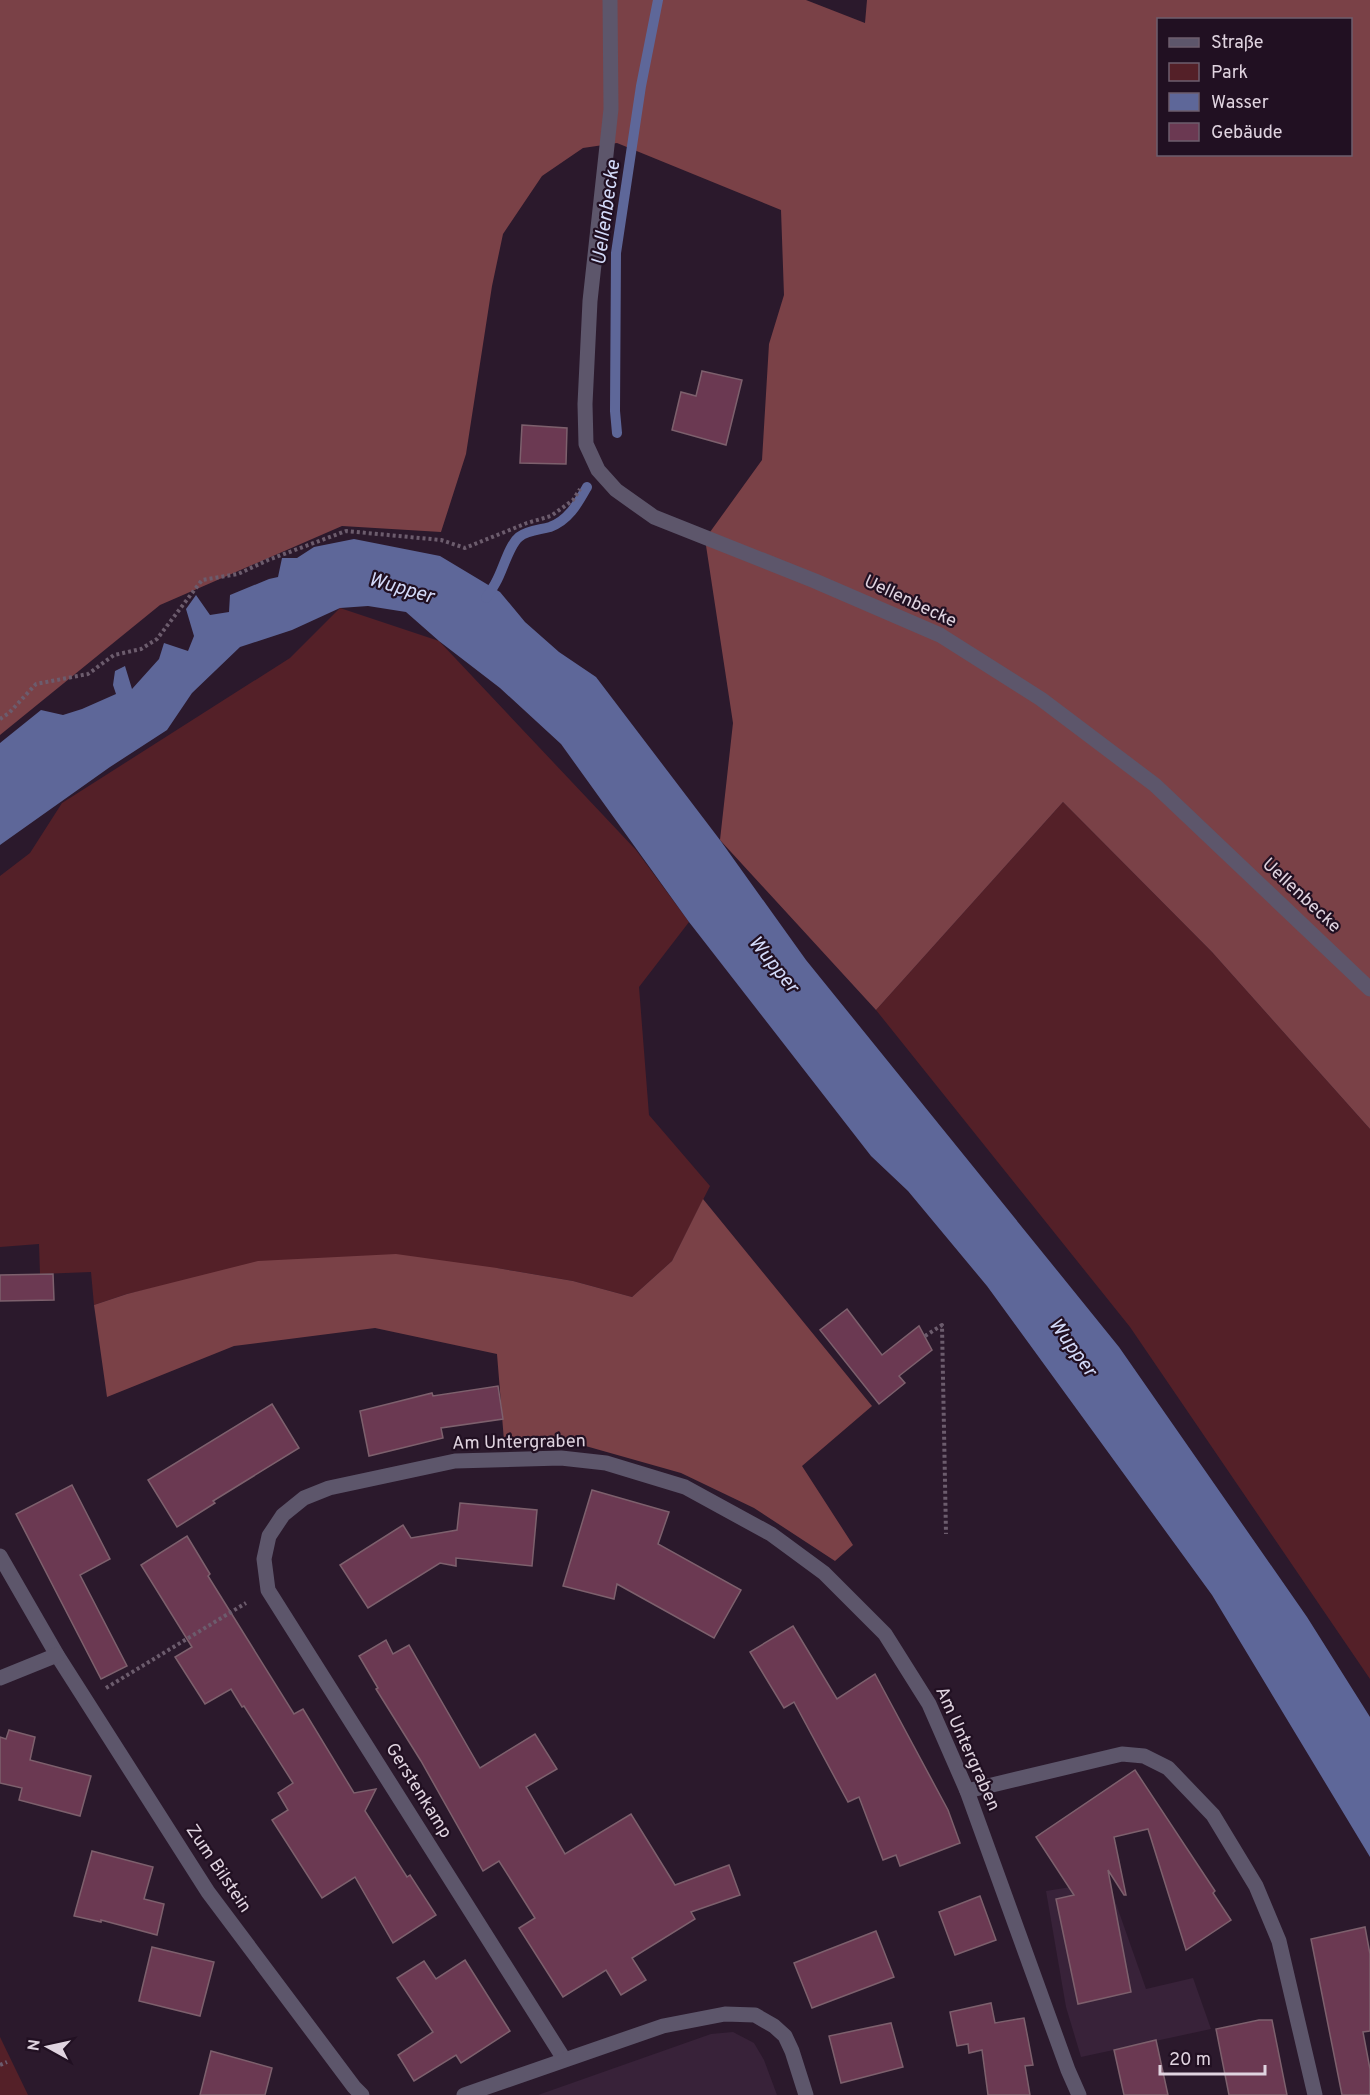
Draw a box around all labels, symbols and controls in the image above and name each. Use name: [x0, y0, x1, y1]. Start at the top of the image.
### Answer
legend: [1157, 18, 1352, 156]
text: Straße: [1211, 32, 1263, 55]
text: Park: [1211, 62, 1248, 85]
text: Wasser: [1211, 92, 1269, 115]
text: Gebäude: [1211, 122, 1283, 145]
water label: Uellenbecke: [587, 158, 627, 267]
water label: Wupper: [365, 567, 438, 611]
street label: Uellenbecke: [860, 571, 960, 633]
street label: Uellenbecke: [1257, 854, 1345, 938]
water label: Wupper: [742, 931, 805, 1000]
water label: Wupper: [1042, 1313, 1103, 1384]
street label: Am Untergraben: [452, 1430, 586, 1456]
street label: Am Untergraben: [929, 1683, 1005, 1815]
street label: Gerstenkamp: [380, 1739, 456, 1843]
street label: Zum Bilstein: [180, 1820, 256, 1918]
north arrow: [18, 2017, 78, 2077]
text: N: [24, 2038, 46, 2052]
scale bar: [1160, 2038, 1265, 2076]
text: 20 m: [1169, 2049, 1211, 2072]

